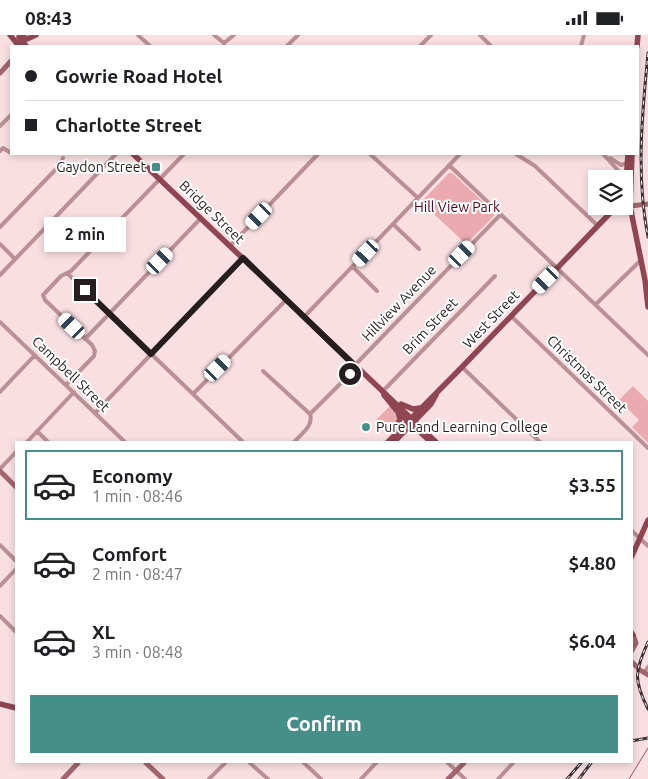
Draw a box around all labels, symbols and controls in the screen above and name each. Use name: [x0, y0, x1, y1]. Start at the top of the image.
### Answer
text: 08:43: [25, 7, 73, 29]
text: Gowrie Road Hotel: [55, 65, 222, 87]
text: Charlotte Street: [55, 114, 202, 136]
place label: Gaydon Street: [56, 159, 146, 175]
marker: Gaydon Street: [150, 161, 162, 173]
map controls: [588, 170, 633, 215]
button: layers: [588, 170, 633, 215]
street label: Bridge Street: [176, 177, 248, 247]
park label: Hill View Park: [414, 199, 500, 215]
car: [243, 200, 274, 232]
callout: 2 min: [44, 217, 126, 253]
text: 2 min: [65, 225, 105, 243]
car: [350, 237, 381, 269]
car: [446, 238, 477, 270]
car: [144, 245, 175, 277]
street label: Hillview Avenue: [359, 262, 439, 344]
car: [530, 264, 561, 296]
route end: [74, 279, 96, 301]
street label: West Street: [459, 286, 523, 351]
street label: Brim Street: [399, 294, 461, 357]
car: [55, 310, 88, 342]
street label: Christmas Street: [544, 332, 631, 416]
street label: Campbell Street: [29, 333, 113, 415]
car: [202, 352, 233, 384]
route start: [339, 363, 361, 385]
place label: Pure Land Learning College: [376, 419, 548, 435]
marker: Pure Land Learning College: [360, 421, 372, 433]
icon: car: [32, 463, 77, 508]
text: Economy: [92, 465, 173, 487]
text: $3.55: [568, 474, 616, 496]
text: 1 min · 08:46: [92, 487, 183, 505]
icon: car: [32, 541, 77, 586]
text: Comfort: [92, 543, 167, 565]
text: $4.80: [568, 552, 616, 574]
text: 2 min · 08:47: [92, 565, 183, 583]
icon: car: [32, 619, 77, 664]
text: XL: [92, 621, 115, 643]
text: $6.04: [568, 630, 616, 652]
text: 3 min · 08:48: [92, 643, 183, 661]
button: Confirm: [30, 695, 618, 753]

